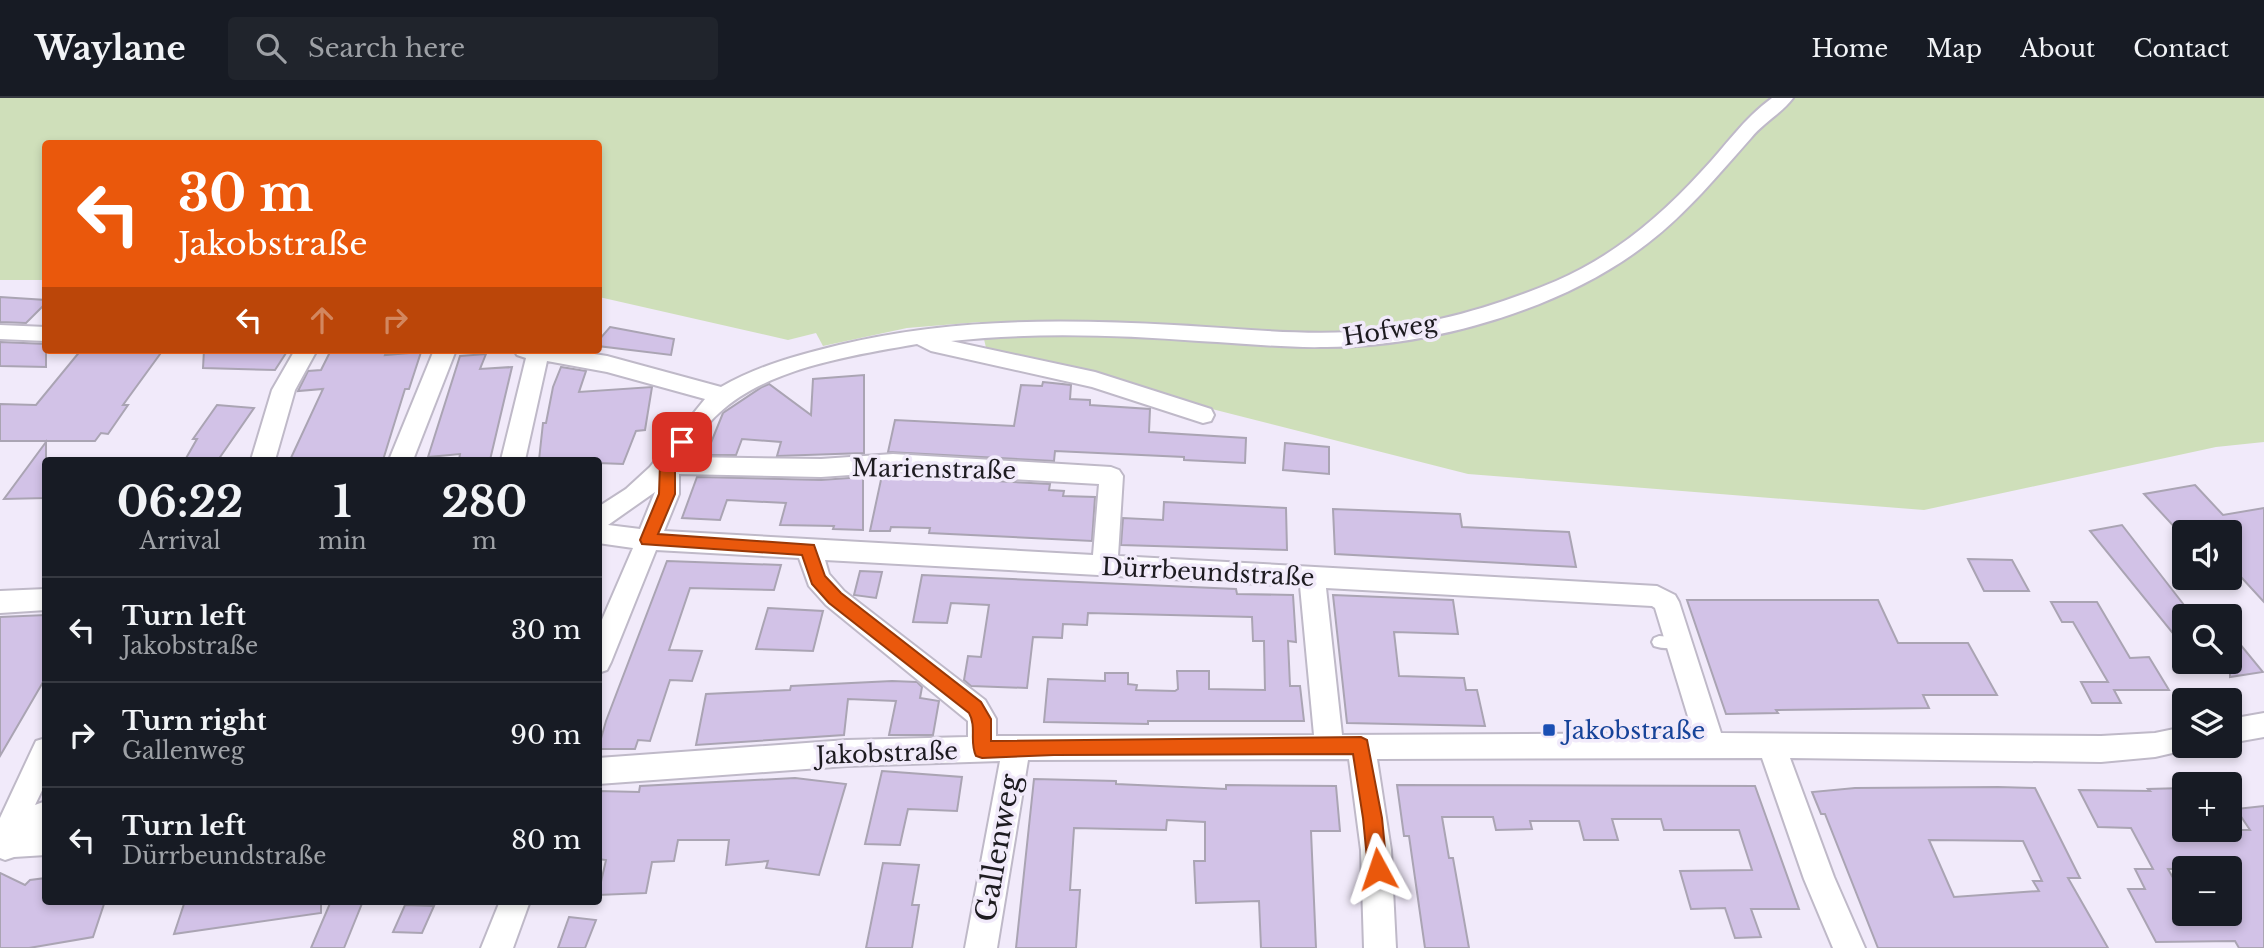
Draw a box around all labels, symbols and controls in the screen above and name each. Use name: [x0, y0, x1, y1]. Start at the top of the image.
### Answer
search box: [228, 17, 718, 80]
text: Waylane: [35, 28, 186, 69]
icon: search: [252, 29, 290, 67]
text: Search here: [308, 32, 465, 64]
text: Home: [1812, 34, 1888, 63]
text: Map: [1926, 34, 1982, 63]
text: About: [2020, 34, 2095, 63]
text: Contact: [2133, 34, 2229, 63]
text: 30 m: [178, 163, 313, 224]
icon: left: [63, 168, 154, 259]
text: Jakobstraße: [178, 224, 368, 264]
icon: left: [230, 301, 268, 339]
icon: ahead: [303, 301, 341, 339]
icon: right: [376, 301, 414, 339]
street label: Hofweg: [1341, 308, 1440, 352]
pin: [652, 412, 712, 472]
icon: arrive: [663, 423, 701, 461]
street label: Marienstraße: [852, 453, 1016, 485]
text: 06:22: [117, 476, 243, 528]
text: 1: [333, 476, 352, 528]
text: 280: [441, 476, 527, 528]
map controls: [2172, 520, 2242, 926]
button: sound: [2172, 520, 2242, 590]
text: Arrival: [139, 527, 221, 555]
text: min: [318, 527, 367, 555]
text: m: [472, 527, 497, 555]
street label: Dürrbeundstraße: [1101, 552, 1315, 592]
text: Turn left: [122, 600, 246, 632]
button: search: [2172, 604, 2242, 674]
icon: left: [63, 611, 101, 649]
text: 30 m: [511, 614, 581, 646]
text: Jakobstraße: [122, 632, 258, 660]
button: layers: [2172, 688, 2242, 758]
text: Turn right: [122, 705, 267, 737]
icon: right: [63, 716, 101, 754]
place label: Jakobstraße: [1560, 716, 1705, 745]
text: 90 m: [510, 719, 581, 751]
marker: Jakobstraße: [1541, 722, 1557, 738]
street label: Jakobstraße: [812, 736, 959, 770]
text: Gallenweg: [122, 737, 244, 765]
street label: Gallenweg: [968, 770, 1028, 924]
button: +: [2172, 772, 2242, 842]
text: Turn left: [122, 810, 246, 842]
icon: left: [63, 821, 101, 859]
text: 80 m: [511, 824, 581, 856]
position arrow: [1341, 832, 1415, 906]
text: Dürrbeundstraße: [122, 842, 326, 870]
button: −: [2172, 856, 2242, 926]

